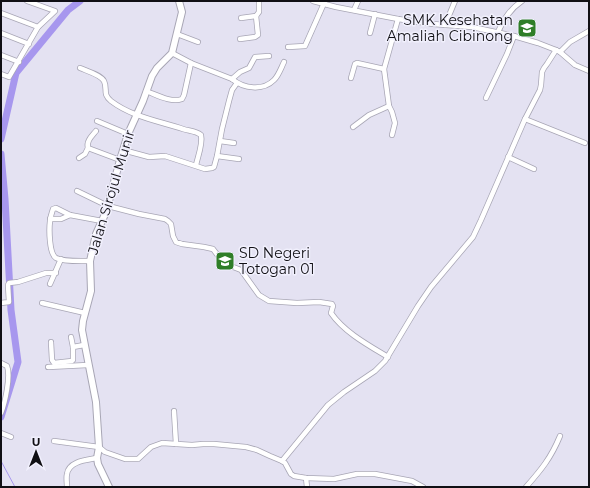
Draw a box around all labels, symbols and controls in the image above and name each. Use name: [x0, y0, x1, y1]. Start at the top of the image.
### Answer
place label: SMK Kesehatan Amaliah Cibinong: [387, 11, 513, 45]
school or university icon: SMK Kesehatan Amaliah Cibinong: [516, 17, 538, 39]
street label: Jalan Sirojul Munir: [83, 127, 139, 257]
place label: SD Negeri Totogan 01: [239, 244, 315, 278]
school or university icon: SD Negeri Totogan 01: [214, 250, 236, 272]
north arrow: [16, 432, 56, 472]
text: U: [32, 435, 40, 449]

